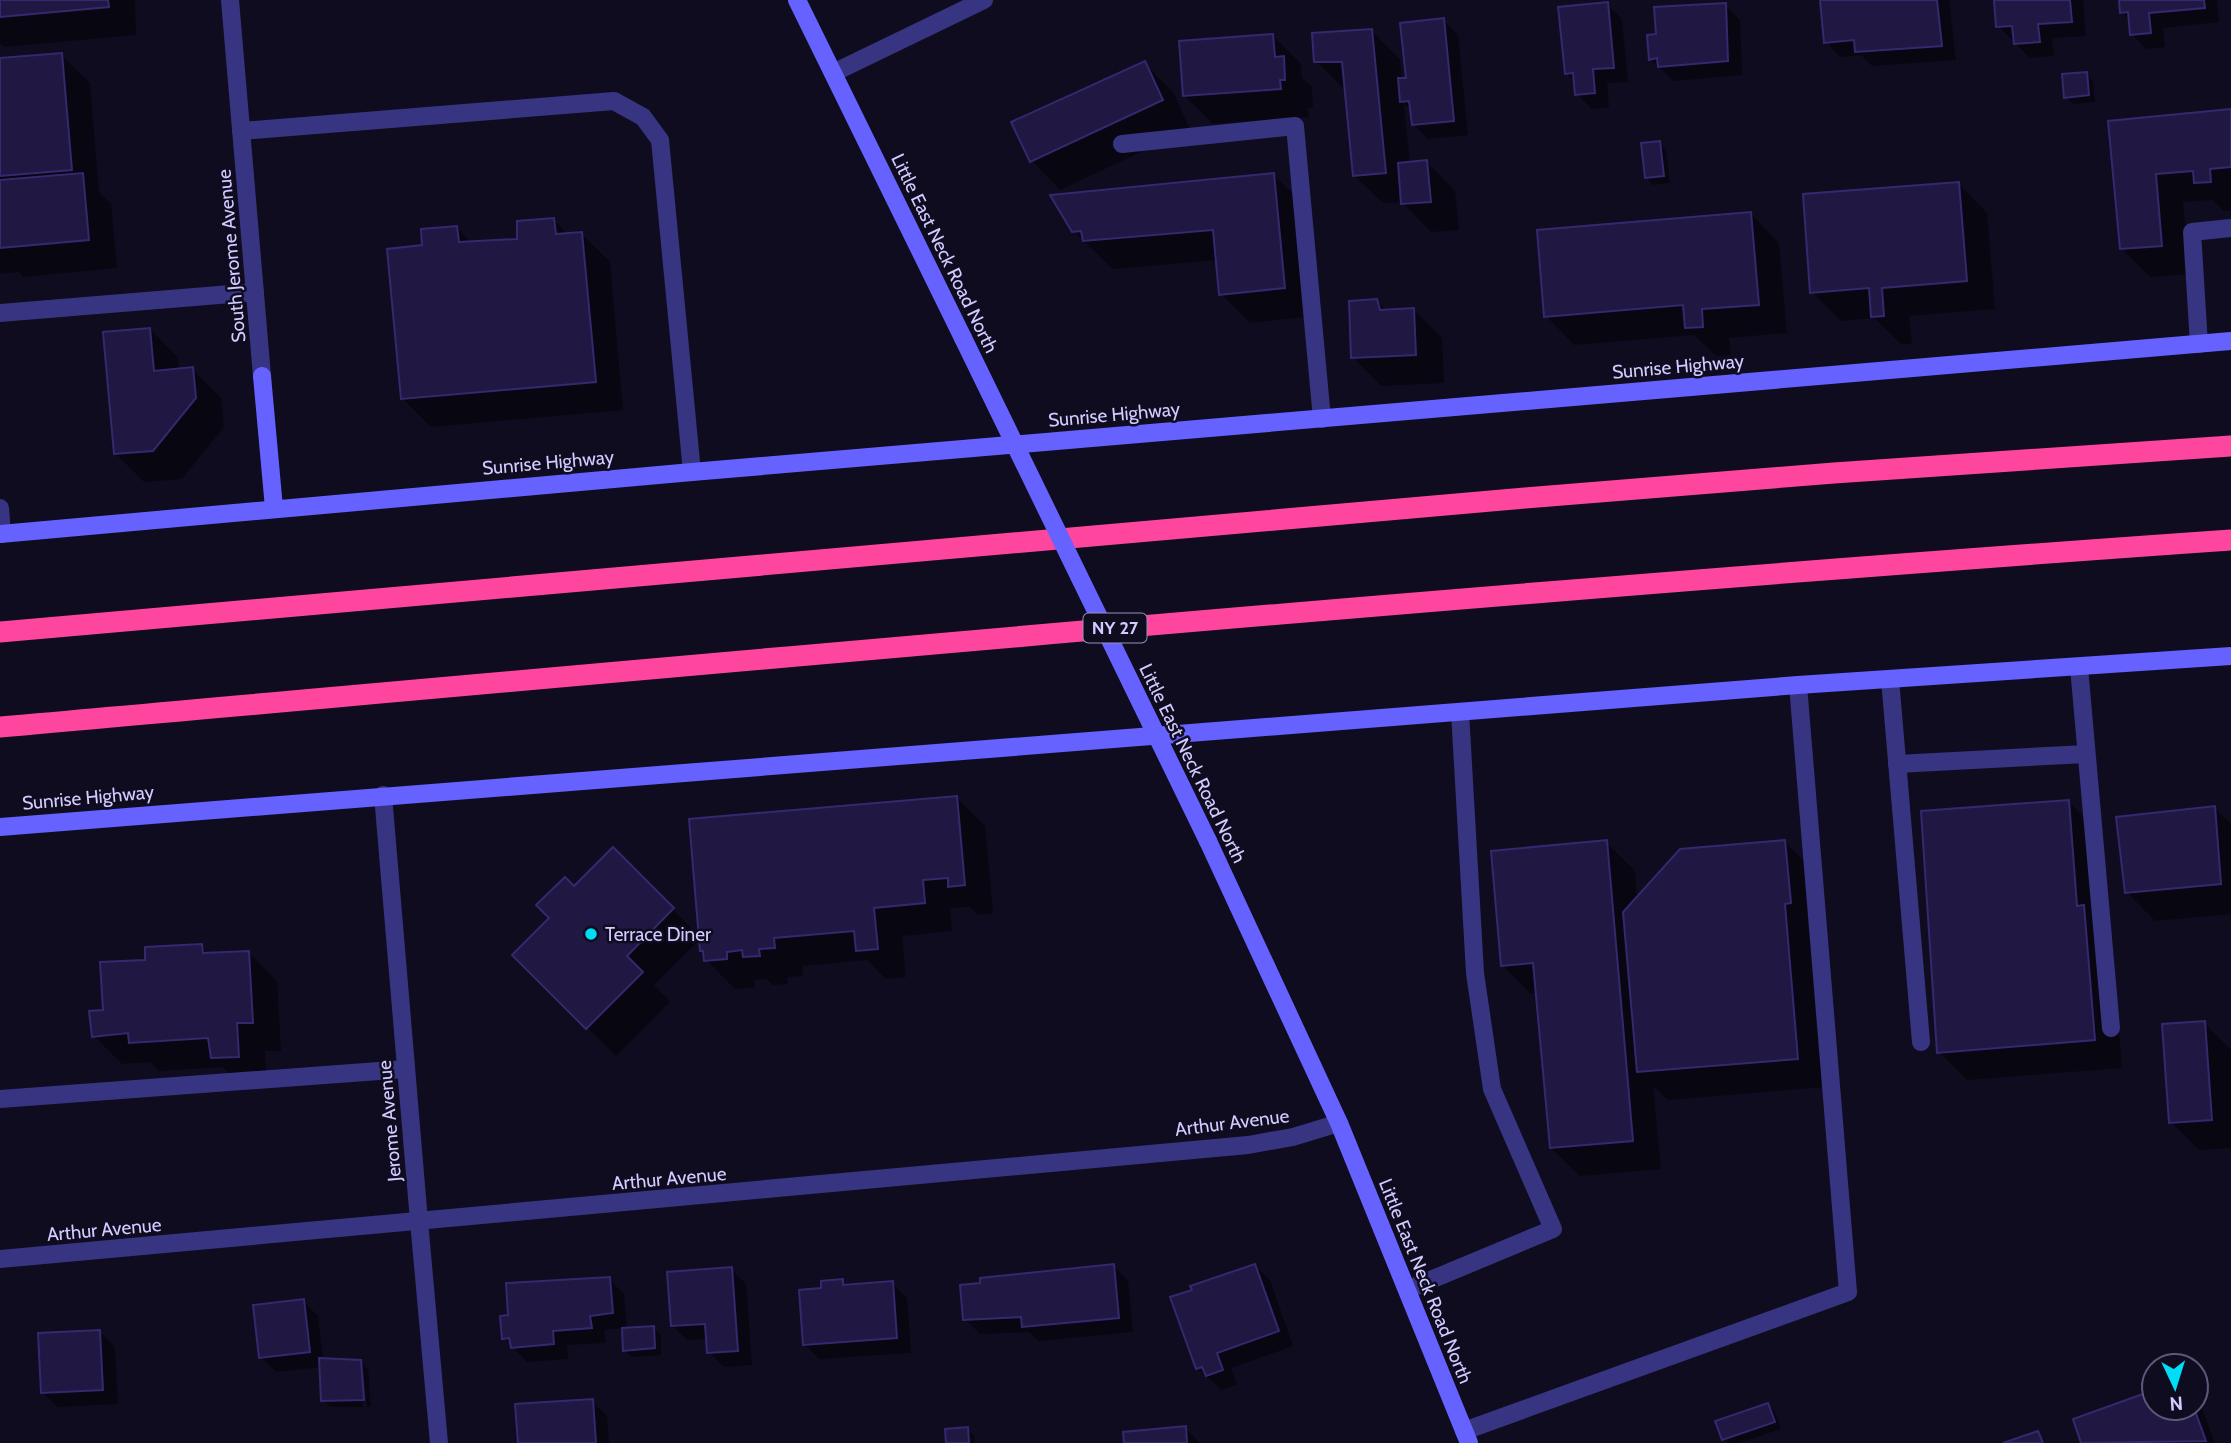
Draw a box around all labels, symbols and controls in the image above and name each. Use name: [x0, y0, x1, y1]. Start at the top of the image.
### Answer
street label: Little East Neck Road North: [886, 150, 1003, 357]
street label: South Jerome Avenue: [212, 168, 251, 344]
street label: Sunrise Highway: [1611, 349, 1745, 384]
street label: Sunrise Highway: [1047, 397, 1181, 432]
street label: Sunrise Highway: [481, 445, 615, 480]
road number: NY 27: [1084, 614, 1146, 642]
street label: Little East Neck Road North: [1134, 660, 1251, 867]
street label: Sunrise Highway: [21, 780, 155, 815]
place label: Terrace Diner: [605, 923, 711, 946]
marker: Terrace Diner: [583, 926, 599, 942]
street label: Jerome Avenue: [373, 1059, 406, 1183]
street label: Arthur Avenue: [1174, 1104, 1291, 1141]
street label: Arthur Avenue: [611, 1162, 728, 1195]
street label: Little East Neck Road North: [1374, 1175, 1477, 1387]
street label: Arthur Avenue: [46, 1213, 163, 1246]
north arrow: [2140, 1352, 2210, 1422]
text: N: [2169, 1392, 2184, 1415]

